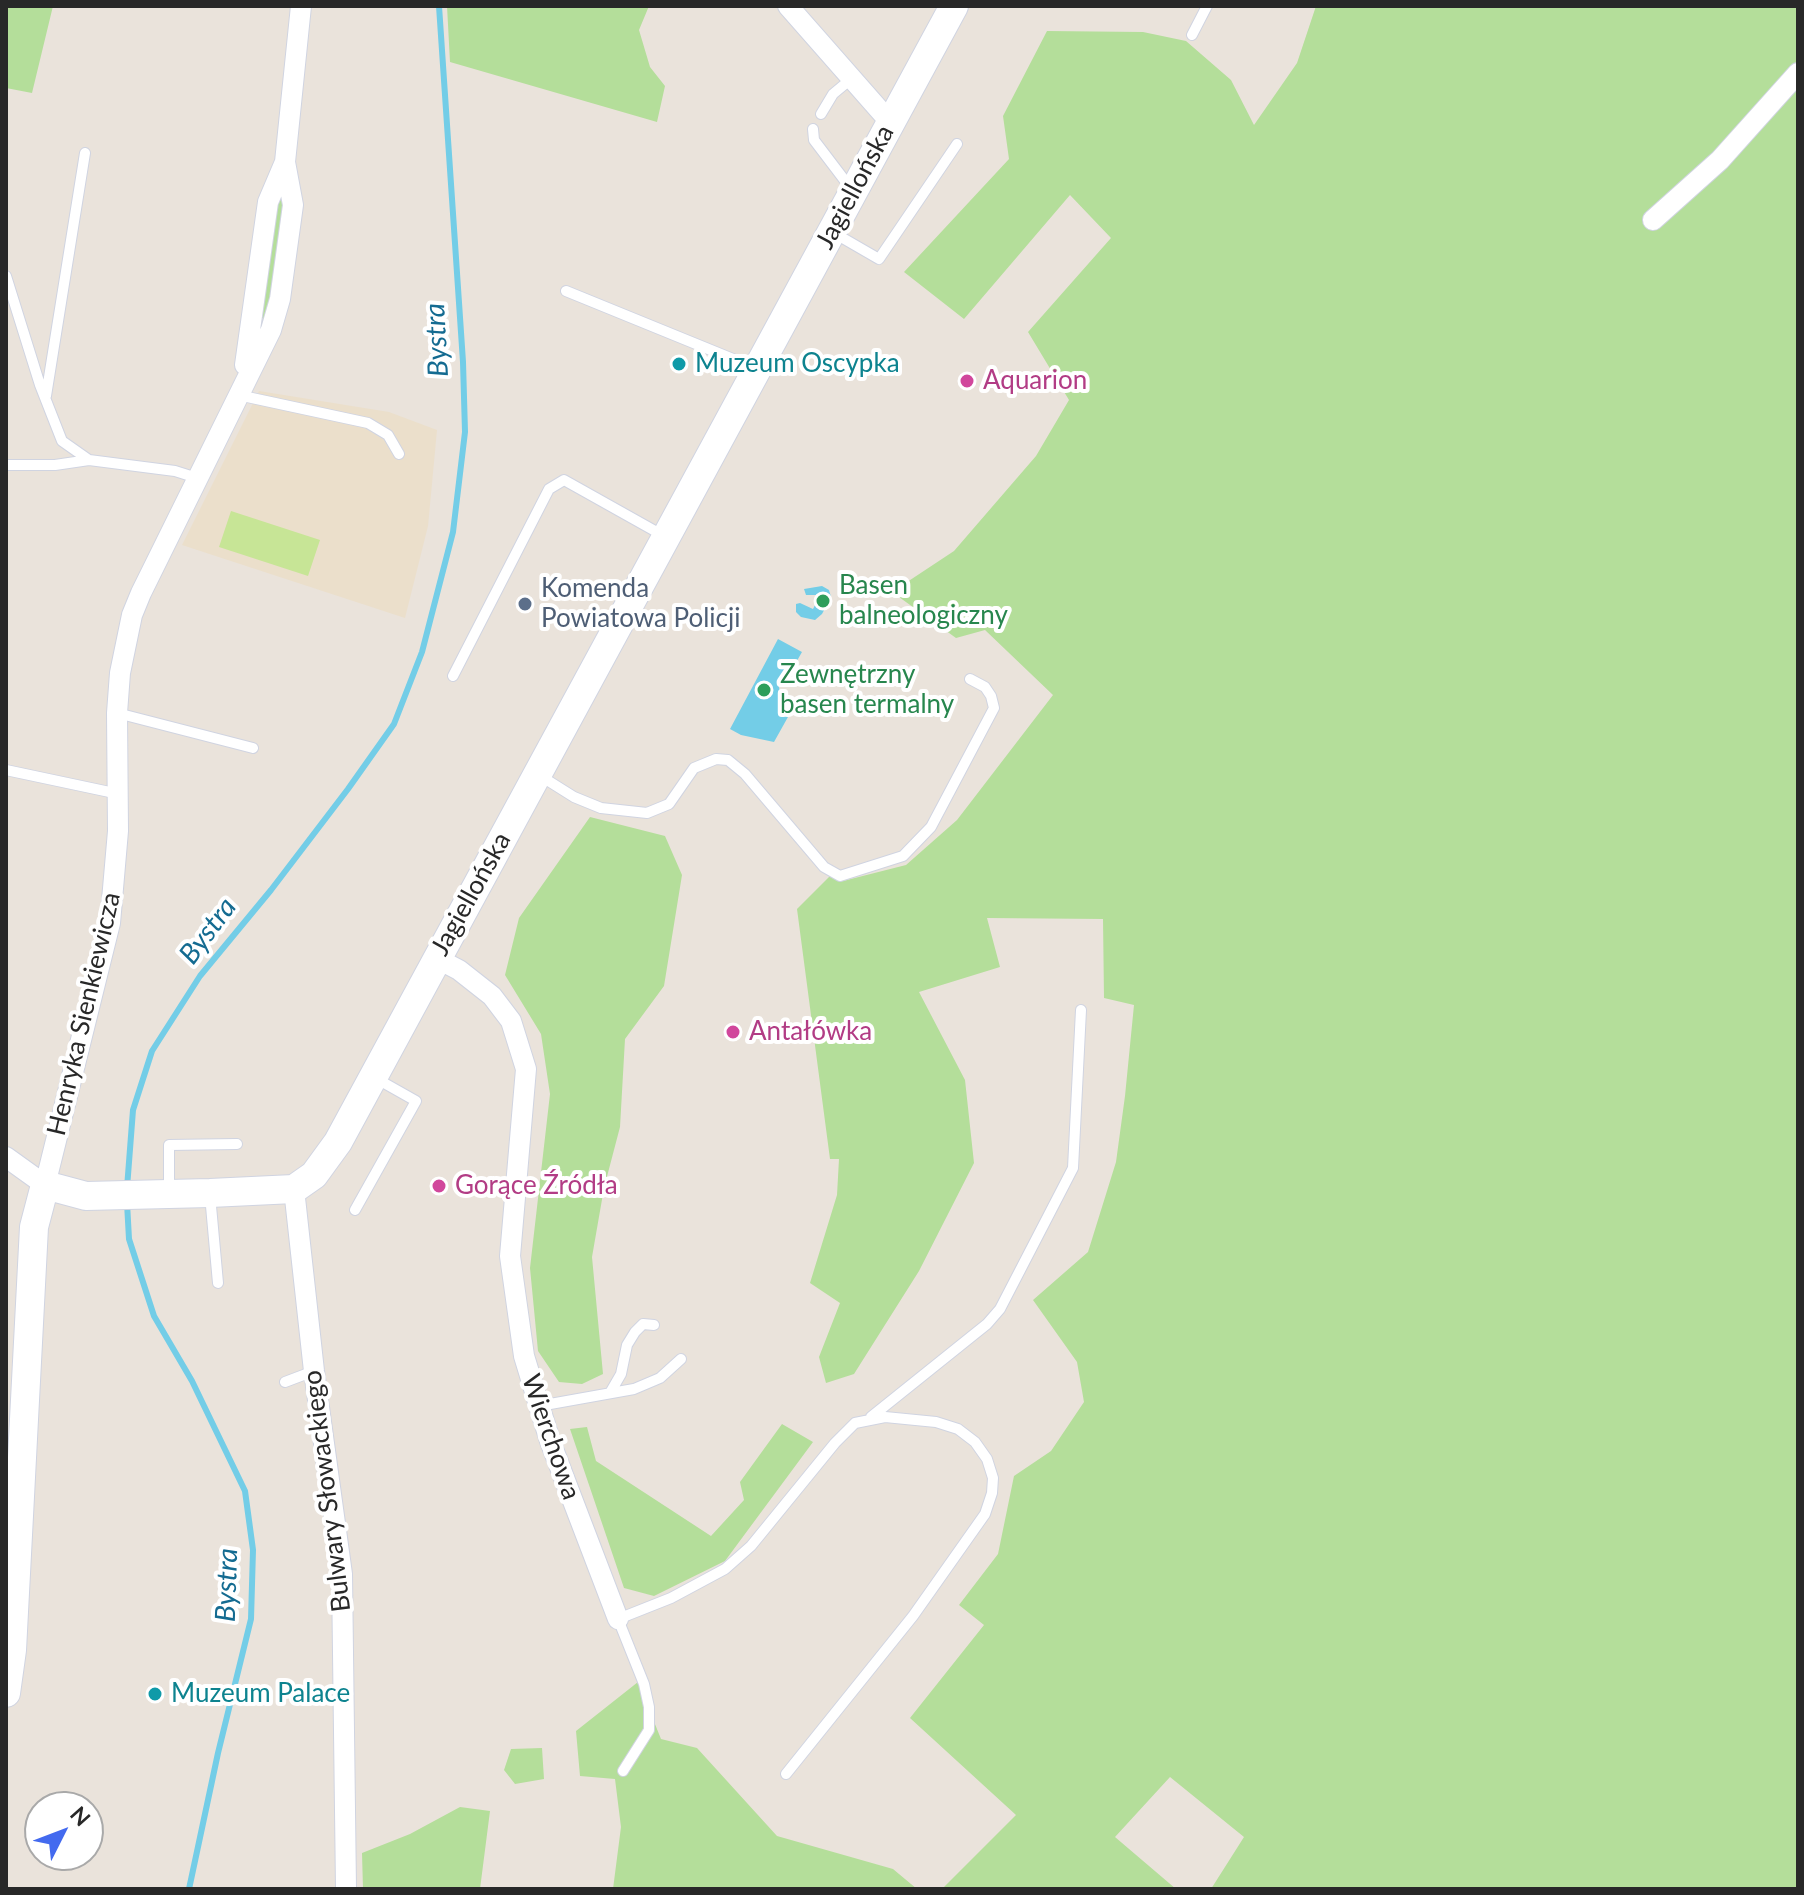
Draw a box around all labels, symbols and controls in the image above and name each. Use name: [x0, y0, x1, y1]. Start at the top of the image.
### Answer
street label: Jagiellońska: [809, 120, 901, 254]
water label: Bystra: [418, 302, 456, 378]
place label: Muzeum Oscypka: [695, 348, 900, 380]
marker: Muzeum Oscypka: [670, 355, 688, 373]
place label: Aquarion: [983, 365, 1087, 397]
marker: Aquarion: [958, 372, 976, 390]
place label: Basen balneologiczny: [839, 570, 1008, 632]
place label: Komenda Powiatowa Policji: [541, 573, 740, 634]
marker: Basen balneologiczny: [814, 592, 832, 610]
marker: Komenda Powiatowa Policji: [516, 595, 534, 613]
place label: Zewnętrzny basen termalny: [780, 659, 954, 720]
marker: Zewnętrzny basen termalny: [755, 681, 773, 699]
street label: Jagiellońska: [424, 827, 518, 961]
street label: Henryka Sienkiewicza: [41, 889, 127, 1139]
water label: Bystra: [172, 891, 244, 971]
place label: Antałówka: [749, 1016, 872, 1048]
marker: Antałówka: [724, 1023, 742, 1041]
place label: Gorące Źródła: [455, 1170, 618, 1202]
marker: Gorące Źródła: [430, 1177, 448, 1195]
street label: Bulwary Słowackiego: [297, 1368, 357, 1614]
street label: Wierchowa: [515, 1370, 587, 1504]
water label: Bystra: [209, 1547, 245, 1623]
place label: Muzeum Palace: [171, 1678, 350, 1710]
marker: Muzeum Palace: [146, 1685, 164, 1703]
north arrow: [24, 1791, 104, 1871]
text: N: [65, 1801, 96, 1831]

